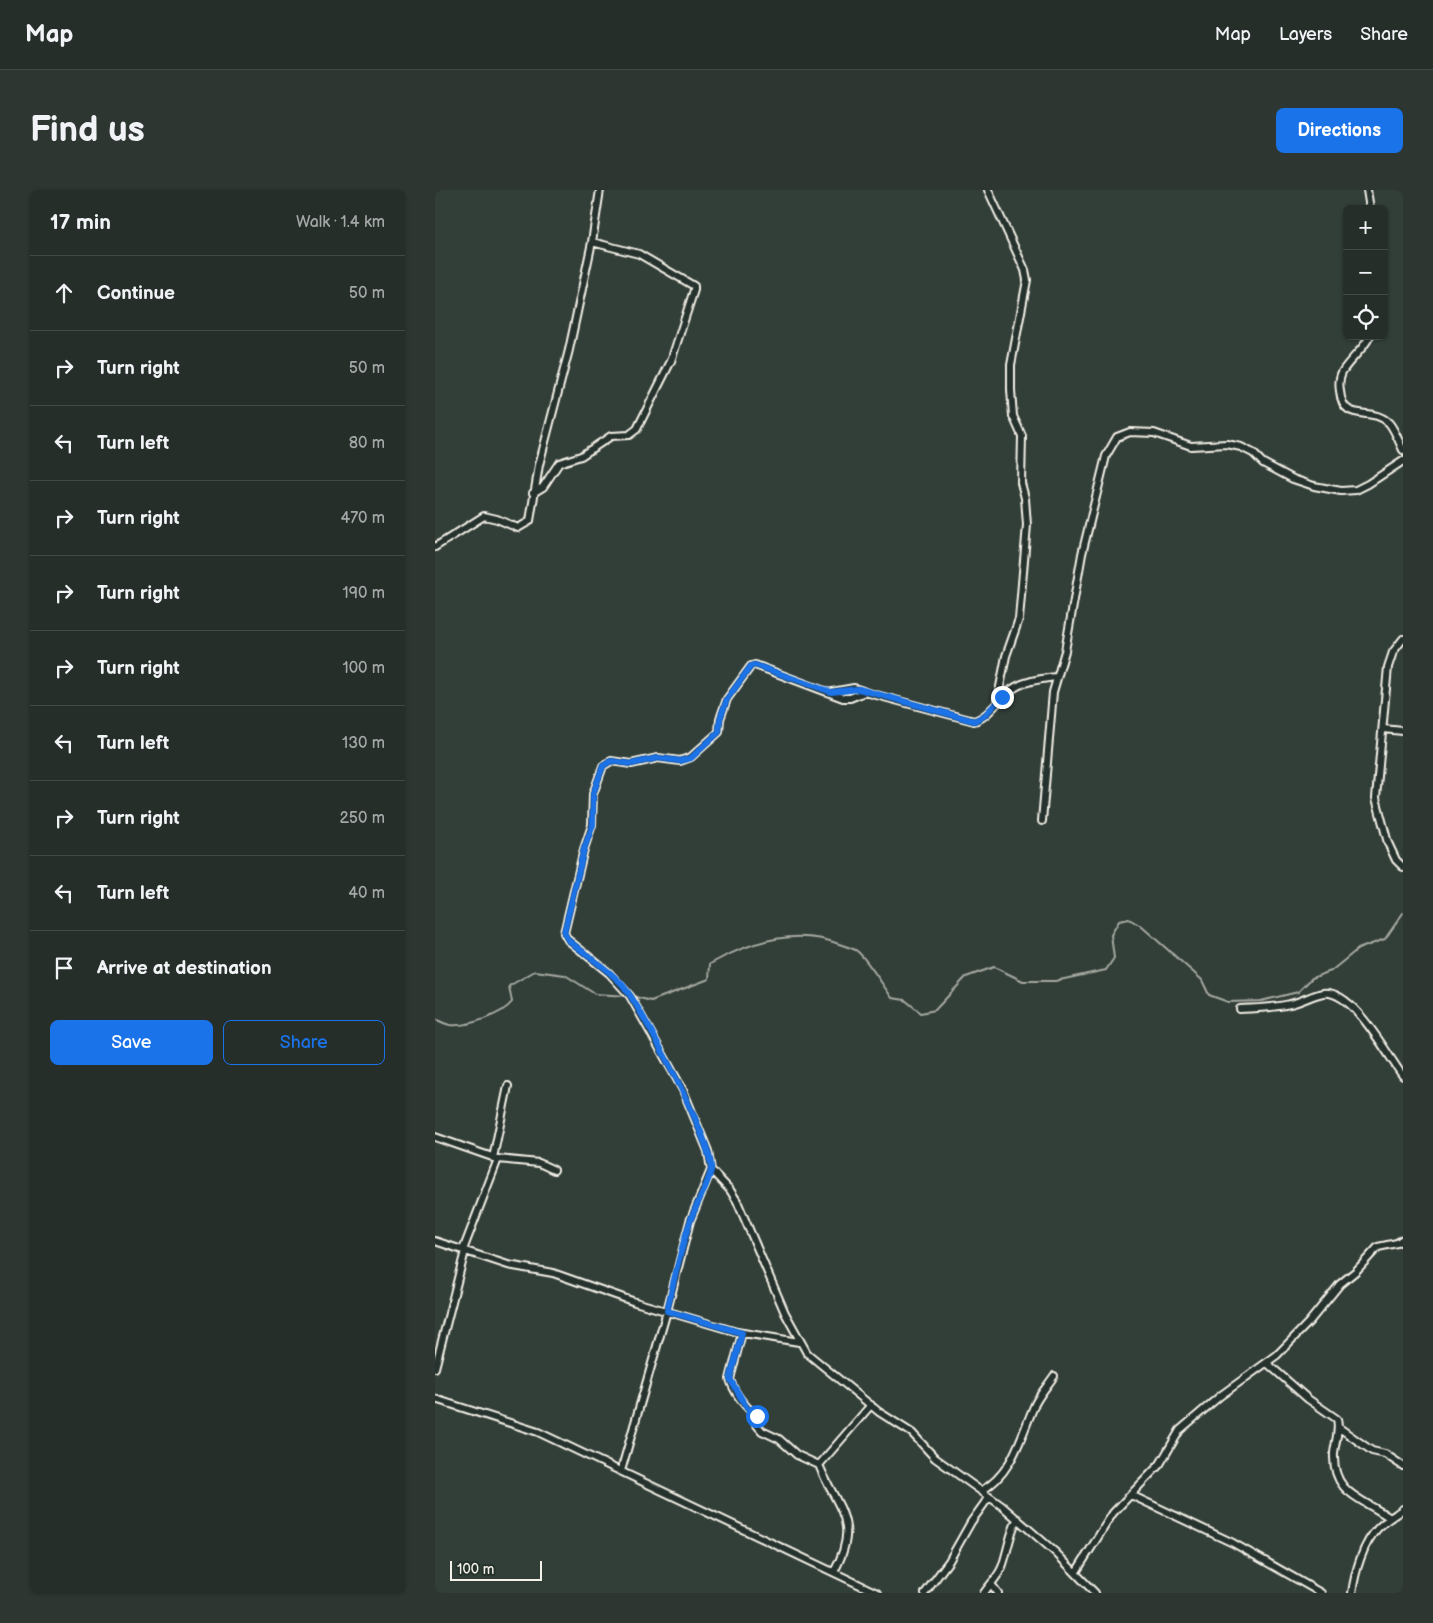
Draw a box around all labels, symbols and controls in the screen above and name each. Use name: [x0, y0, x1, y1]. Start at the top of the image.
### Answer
text: Map: [25, 20, 73, 49]
text: Map: [1215, 24, 1251, 45]
text: Layers: [1279, 24, 1332, 45]
text: Share: [1360, 24, 1408, 45]
button: Directions: [1276, 108, 1403, 153]
text: Find us: [30, 109, 145, 152]
map controls: [1343, 205, 1388, 340]
button: +: [1343, 205, 1388, 250]
text: 17 min: [50, 210, 111, 235]
text: Walk · 1.4 km: [296, 213, 385, 232]
button: −: [1343, 250, 1388, 295]
icon: ahead: [50, 279, 78, 307]
text: Continue: [97, 282, 175, 305]
text: 50 m: [349, 284, 385, 303]
button: locate: [1343, 295, 1388, 340]
icon: right: [50, 354, 78, 382]
text: Turn right: [97, 357, 180, 380]
text: 50 m: [349, 359, 385, 378]
icon: left: [50, 429, 78, 457]
text: Turn left: [97, 432, 169, 455]
text: 80 m: [349, 434, 385, 453]
icon: right: [50, 504, 78, 532]
text: Turn right: [97, 507, 180, 530]
text: 470 m: [340, 509, 385, 528]
icon: right: [50, 579, 78, 607]
text: Turn right: [97, 582, 180, 605]
text: 190 m: [343, 584, 385, 603]
icon: right: [50, 654, 78, 682]
text: Turn right: [97, 657, 180, 680]
text: 100 m: [342, 659, 385, 678]
route end: [991, 686, 1014, 709]
icon: left: [50, 729, 78, 757]
text: Turn left: [97, 732, 169, 755]
text: 130 m: [342, 734, 385, 753]
icon: right: [50, 804, 78, 832]
text: Turn right: [97, 807, 180, 830]
text: 250 m: [339, 809, 385, 828]
icon: left: [50, 879, 78, 907]
text: Turn left: [97, 882, 169, 905]
text: 40 m: [348, 884, 385, 903]
icon: arrive: [50, 954, 78, 982]
text: Arrive at destination: [97, 957, 272, 980]
button: Save: [50, 1020, 213, 1065]
button: Share: [223, 1020, 385, 1065]
route start: [746, 1405, 769, 1428]
scale bar: [450, 1558, 543, 1581]
text: 100 m: [457, 1561, 494, 1578]

